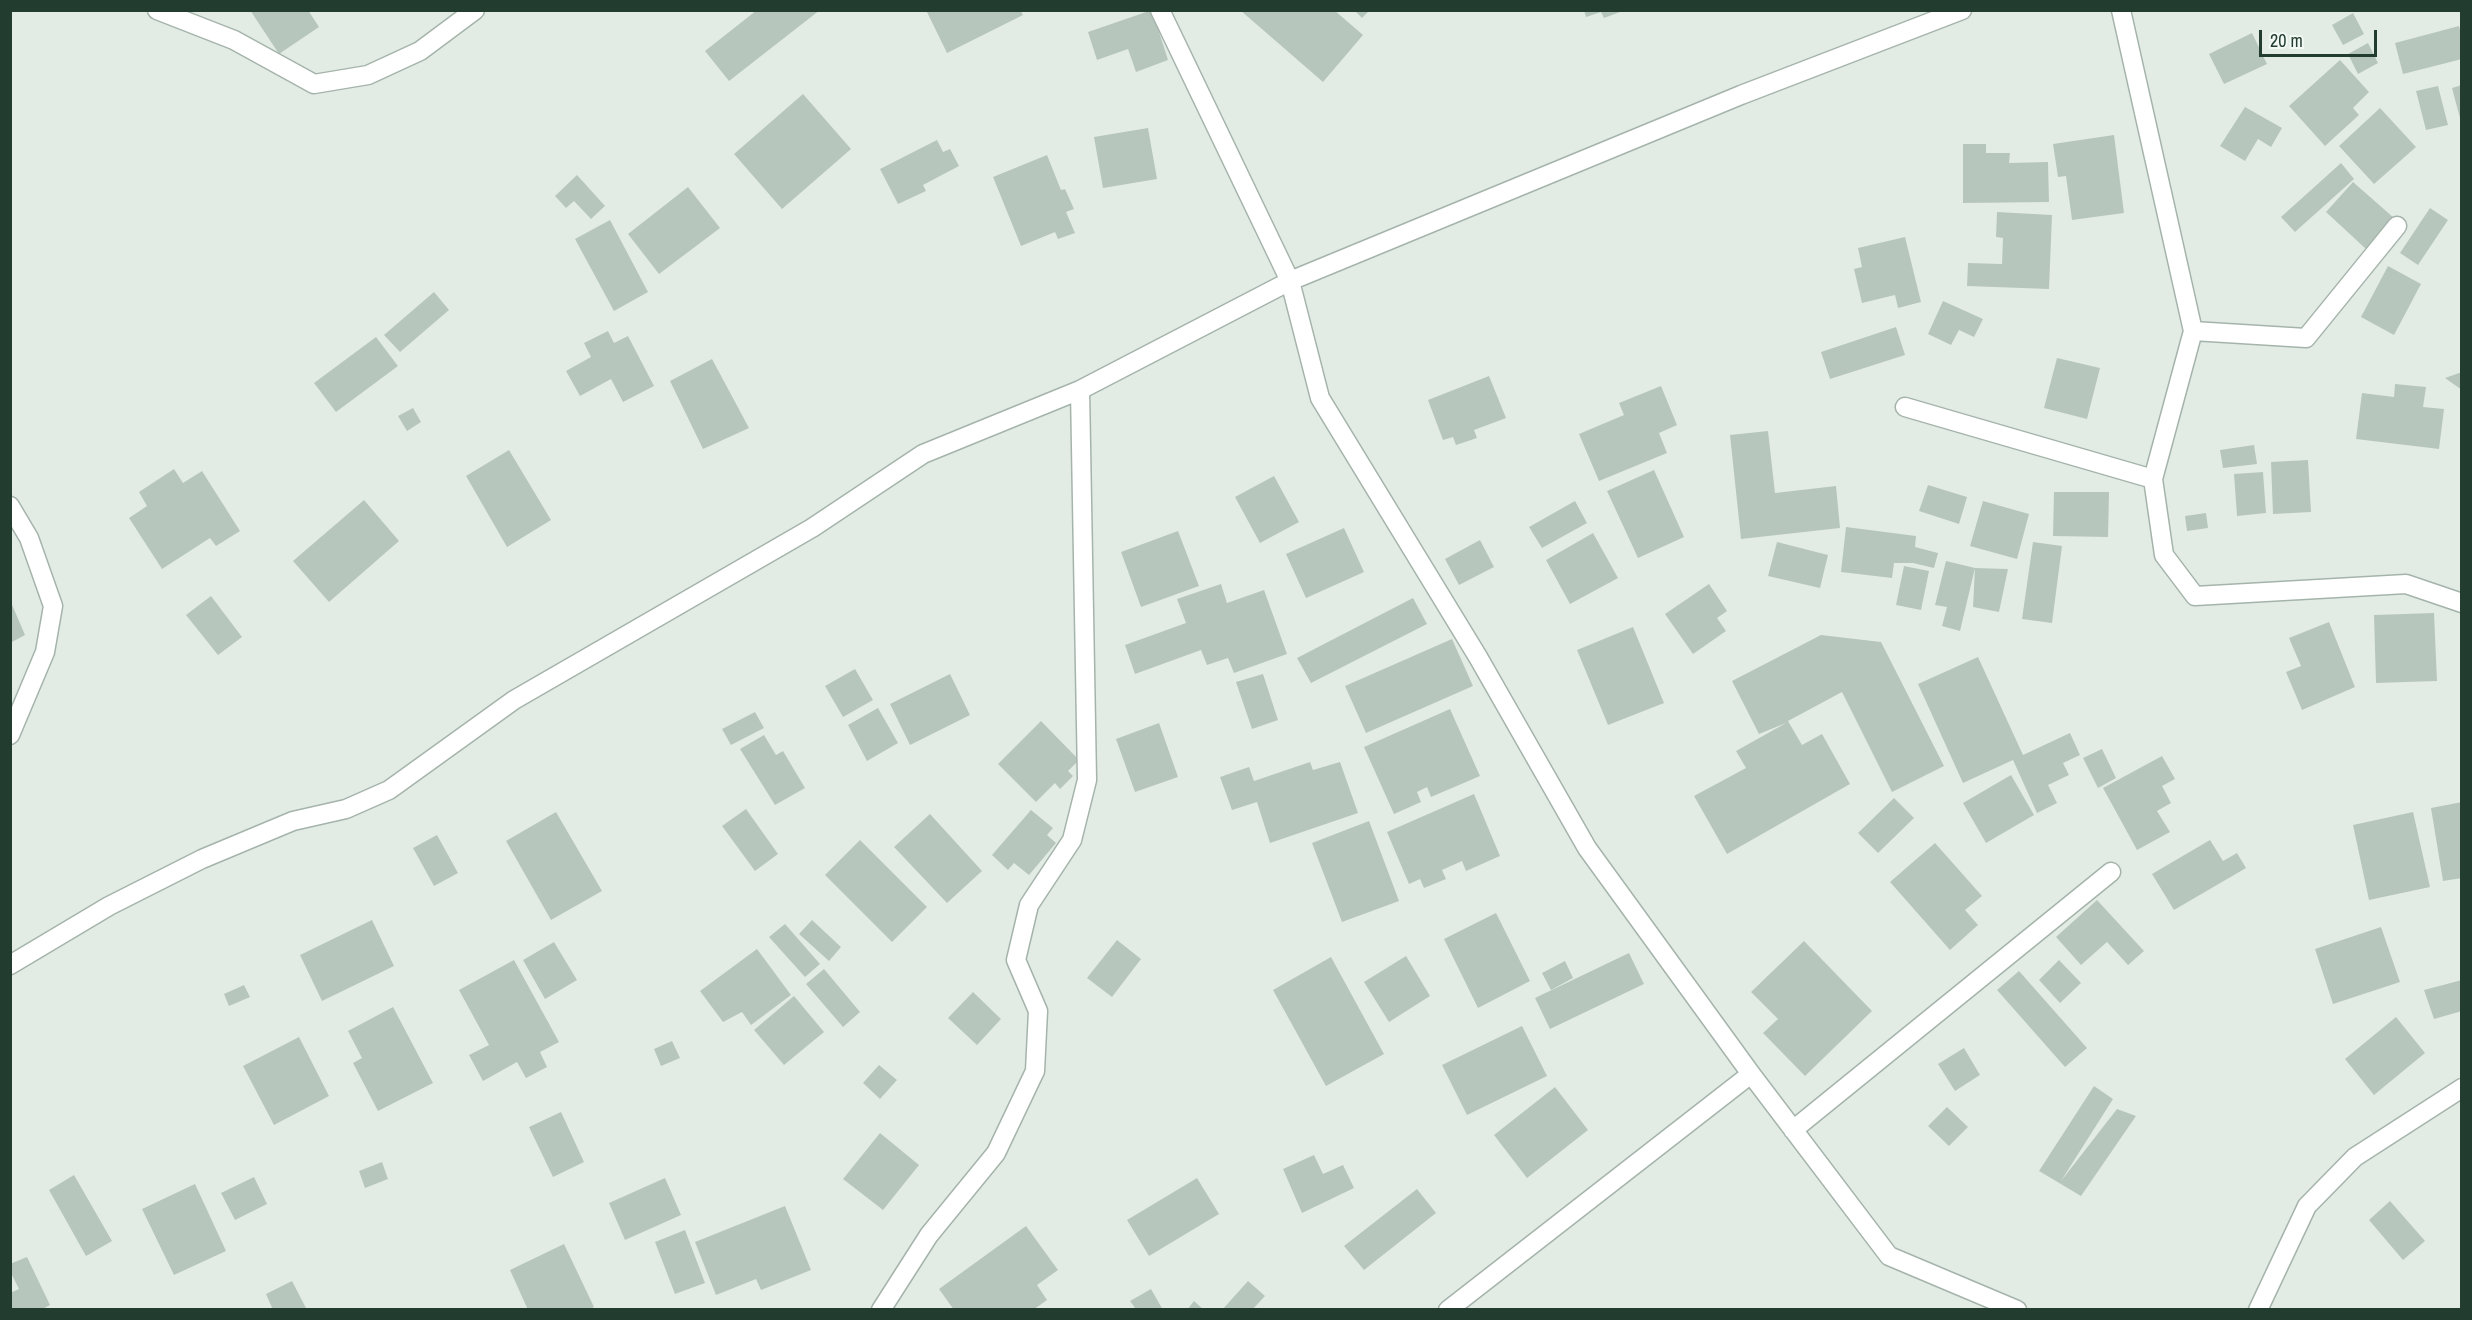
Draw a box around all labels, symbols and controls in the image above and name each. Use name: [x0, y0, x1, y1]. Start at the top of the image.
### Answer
scale bar: [2262, 18, 2380, 56]
text: 20 m: [2270, 28, 2303, 53]

